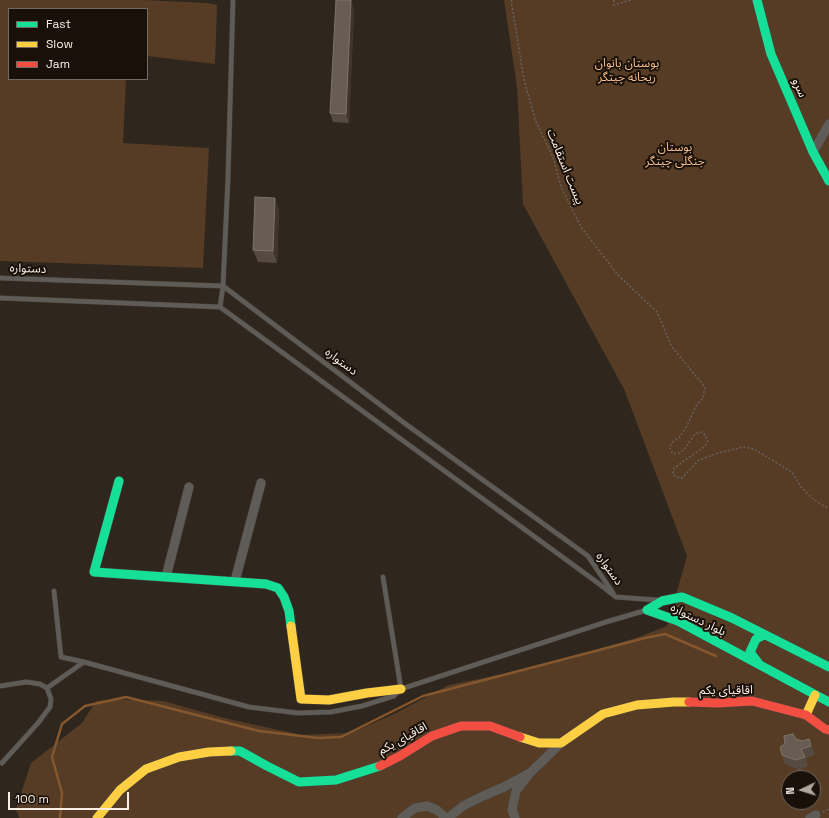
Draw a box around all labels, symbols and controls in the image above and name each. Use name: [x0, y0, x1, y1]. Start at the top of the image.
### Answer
legend: [8, 8, 148, 80]
text: Fast: [46, 16, 71, 32]
text: Slow: [46, 36, 73, 52]
text: Jam: [46, 56, 70, 72]
park label: بوستان بانوان ریحانه چیتگر: [595, 57, 659, 85]
street label: سرو: [789, 76, 809, 100]
street label: پیست استقامت: [543, 127, 587, 207]
park label: بوستان جنگلی چیتگر: [645, 141, 705, 169]
street label: دستواره: [9, 261, 47, 277]
street label: دستواره: [322, 345, 360, 379]
street label: دستواره: [593, 550, 625, 588]
street label: بلوار دستواره: [668, 600, 728, 640]
street label: اقاقیای یکم: [699, 684, 753, 698]
street label: اقاقیای یکم: [376, 720, 430, 758]
north arrow: [781, 770, 821, 810]
scale bar: [10, 784, 131, 810]
text: N: [783, 787, 797, 795]
text: 100 m: [15, 791, 49, 807]

